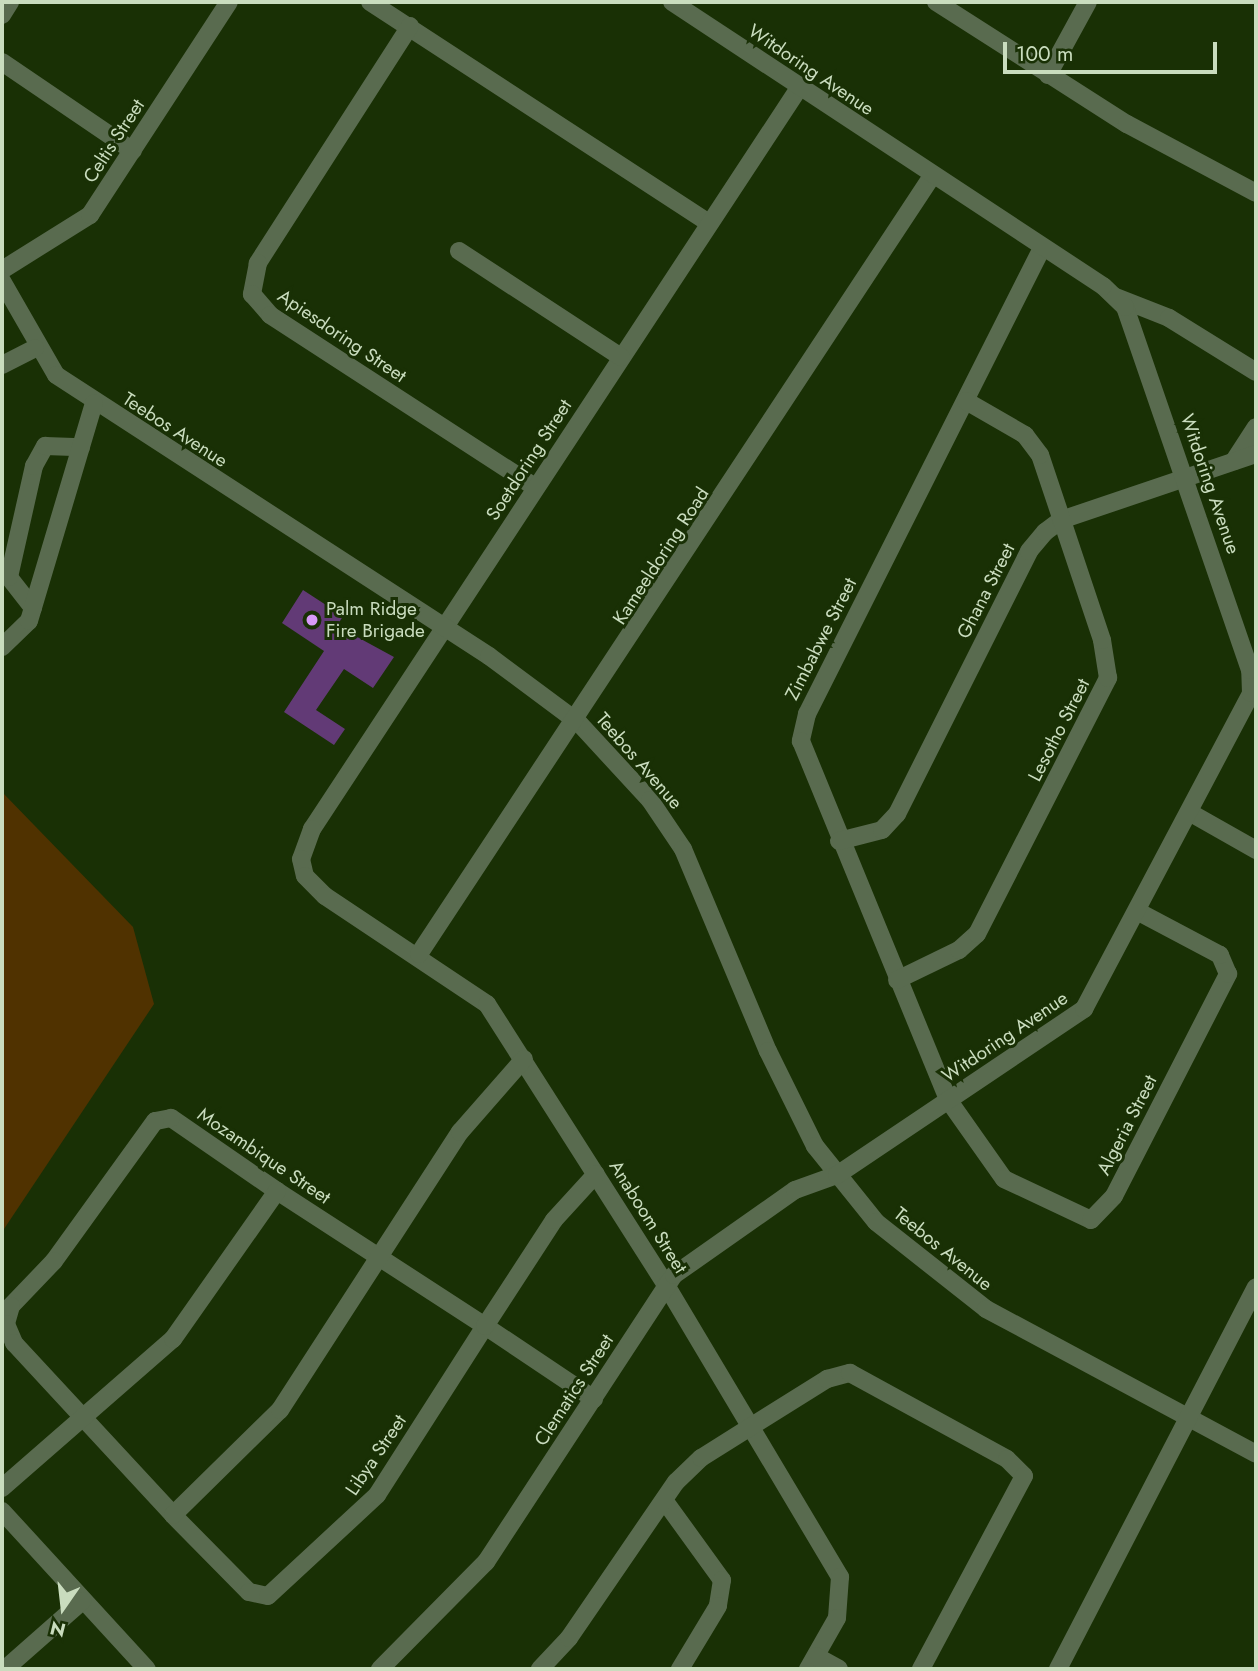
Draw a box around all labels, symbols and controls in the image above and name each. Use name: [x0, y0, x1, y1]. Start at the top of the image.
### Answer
street label: Witdoring Avenue: [744, 20, 878, 120]
scale bar: [1006, 28, 1220, 72]
text: 100 m: [1016, 39, 1073, 69]
street label: Celtis Street: [78, 95, 150, 187]
street label: Apiesdoring Street: [273, 285, 411, 387]
street label: Teebos Avenue: [118, 388, 232, 472]
street label: Soetdoring Street: [481, 395, 577, 525]
street label: Witdoring Avenue: [1175, 411, 1245, 557]
street label: Kameeldoring Road: [608, 483, 714, 629]
street label: Ghana Street: [952, 539, 1020, 643]
street label: Zimbabwe Street: [780, 574, 862, 704]
place label: Palm Ridge Fire Brigade: [326, 598, 425, 642]
marker: Palm Ridge Fire Brigade: [304, 612, 320, 628]
street label: Lesotho Street: [1023, 675, 1095, 785]
street label: Teebos Avenue: [591, 708, 687, 814]
street label: Witdoring Avenue: [938, 987, 1072, 1087]
street label: Algeria Street: [1092, 1071, 1162, 1179]
street label: Mozambique Street: [193, 1103, 335, 1209]
street label: Anaboom Street: [604, 1156, 692, 1278]
street label: Teebos Avenue: [889, 1202, 997, 1296]
street label: Clematics Street: [529, 1330, 619, 1450]
street label: Libya Street: [341, 1410, 411, 1500]
north arrow: [28, 1573, 98, 1643]
text: N: [47, 1614, 68, 1644]

